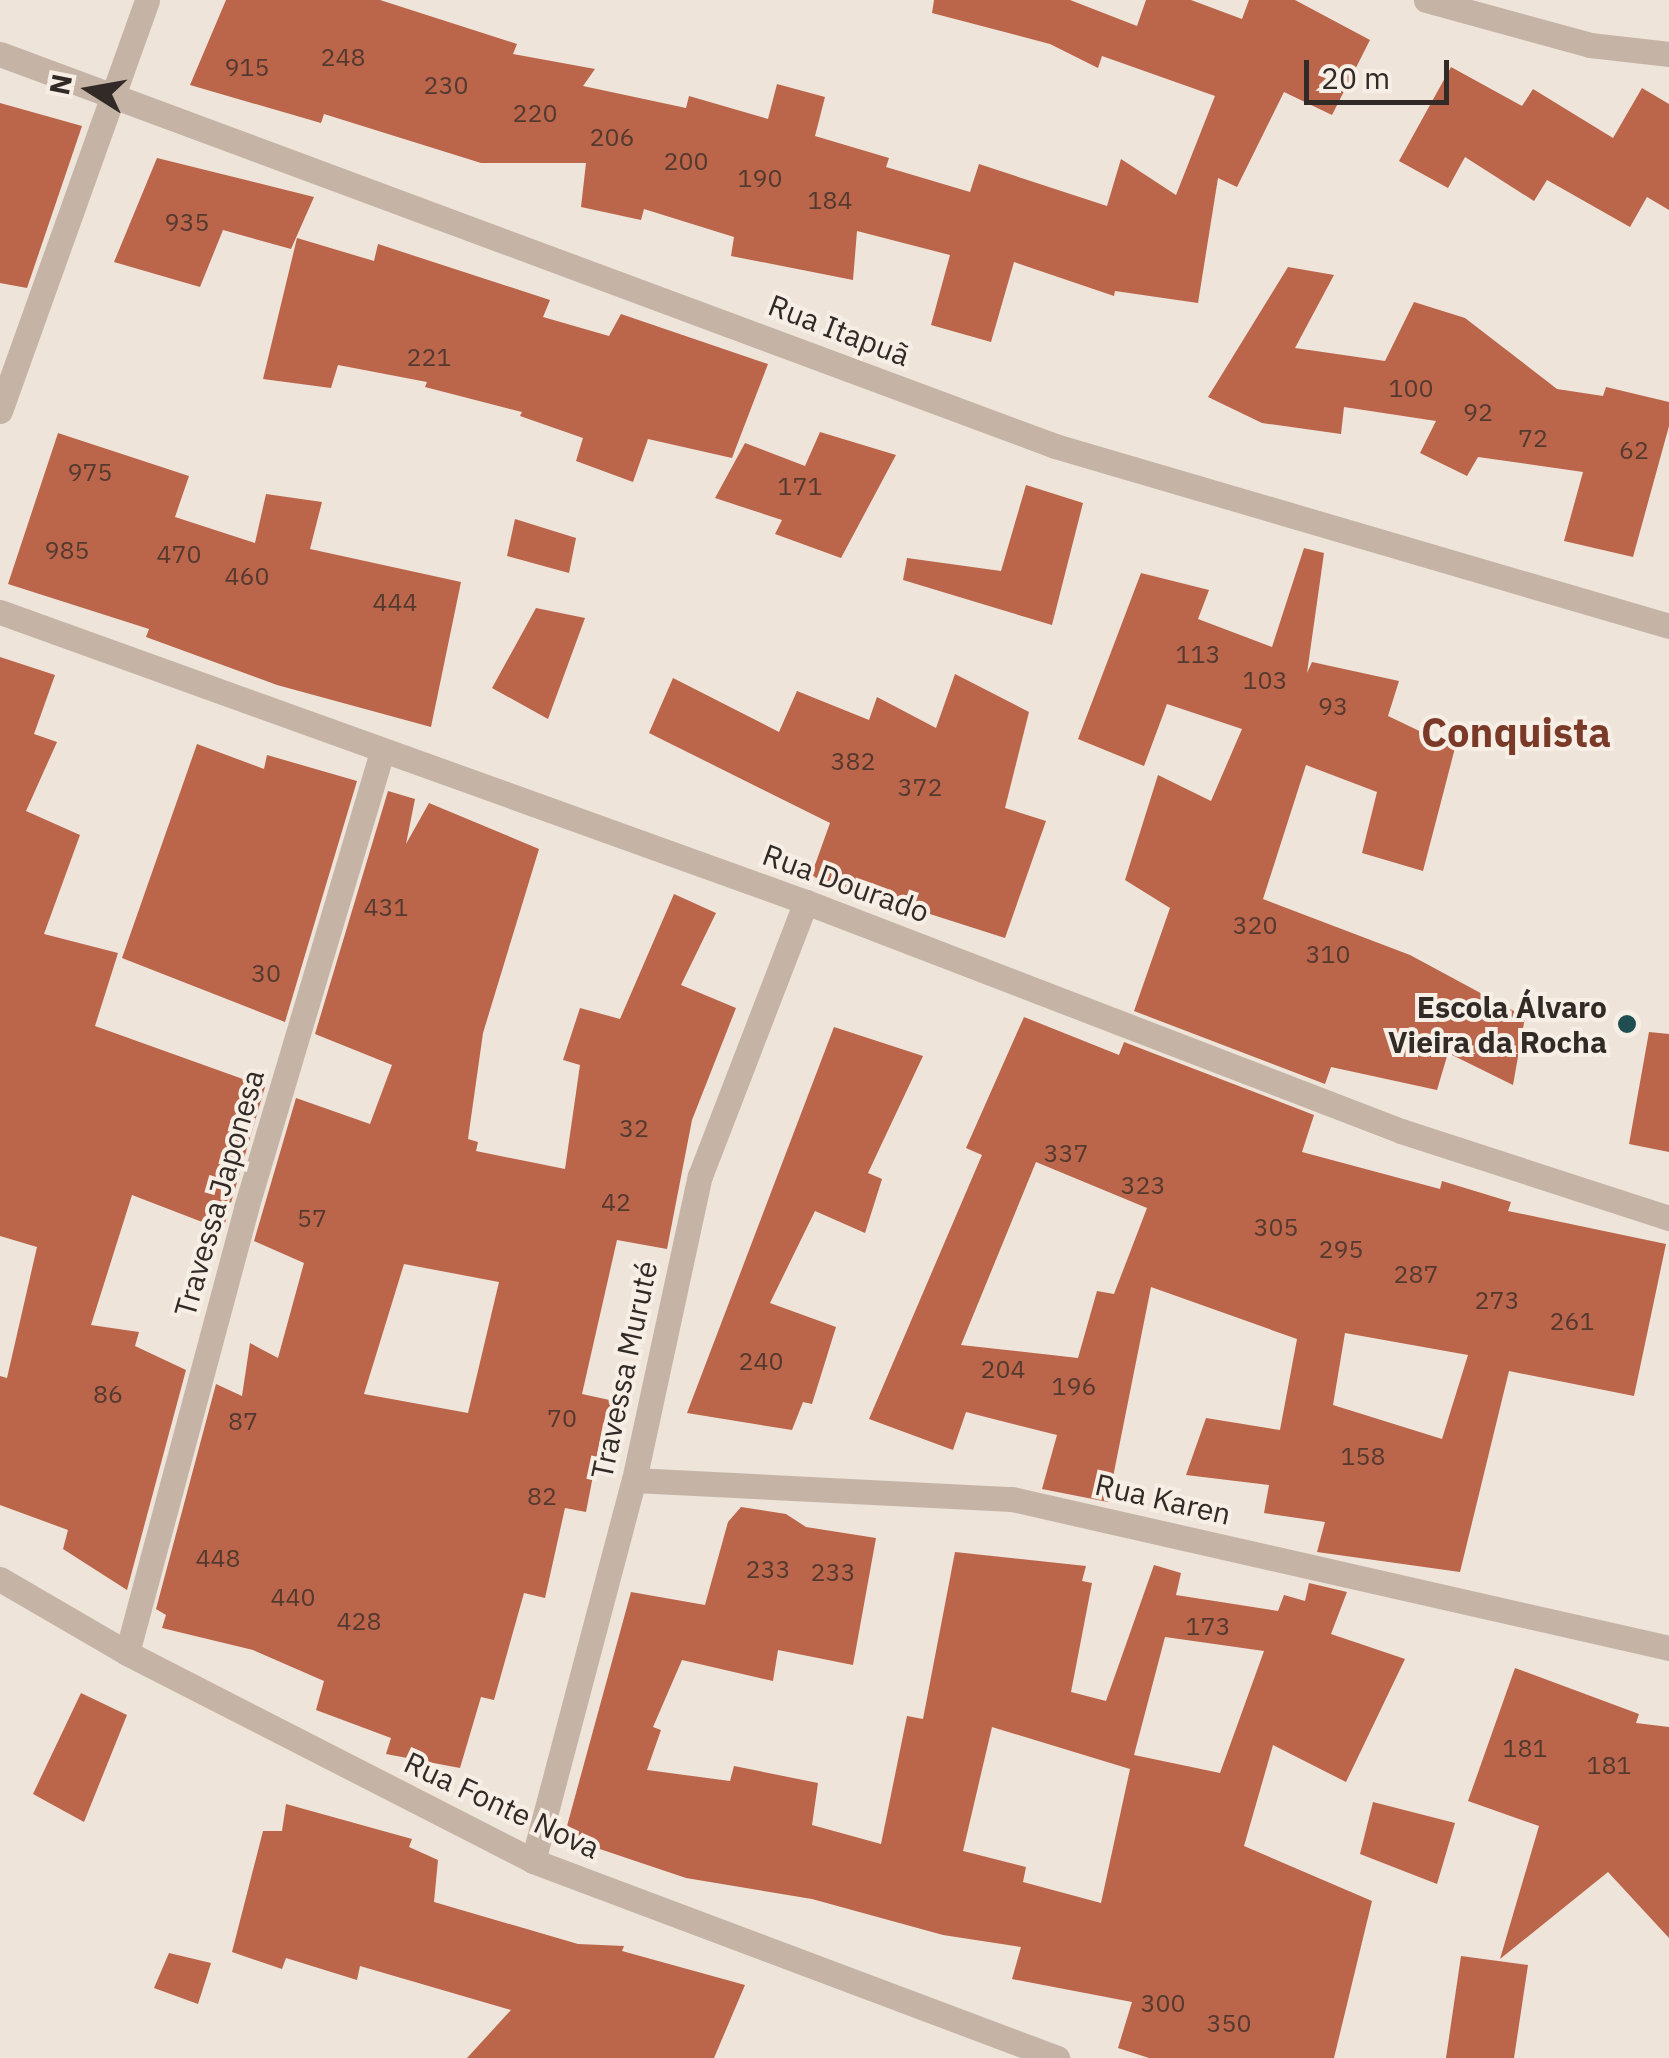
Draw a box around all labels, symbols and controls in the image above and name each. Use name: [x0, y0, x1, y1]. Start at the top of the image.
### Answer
north arrow: [40, 40, 140, 140]
scale bar: [1309, 40, 1454, 102]
house number: 248: [321, 42, 365, 72]
house number: 915: [225, 52, 269, 82]
text: 20 m: [1321, 58, 1390, 97]
house number: 230: [424, 70, 468, 100]
text: N: [40, 71, 80, 98]
house number: 220: [513, 98, 557, 128]
house number: 206: [590, 122, 634, 152]
house number: 200: [664, 146, 708, 176]
house number: 190: [738, 163, 782, 193]
house number: 184: [808, 185, 852, 215]
house number: 935: [165, 207, 209, 237]
street label: Rua Itapuã: [763, 287, 915, 373]
house number: 221: [407, 342, 451, 372]
house number: 100: [1389, 373, 1433, 403]
house number: 92: [1463, 397, 1493, 427]
house number: 72: [1518, 423, 1548, 453]
house number: 62: [1619, 435, 1649, 465]
house number: 975: [68, 457, 112, 487]
house number: 171: [778, 471, 822, 501]
house number: 985: [45, 535, 89, 565]
house number: 470: [157, 539, 201, 569]
house number: 460: [225, 561, 269, 591]
house number: 444: [373, 587, 417, 617]
house number: 113: [1176, 639, 1220, 669]
house number: 103: [1243, 665, 1287, 695]
house number: 93: [1318, 691, 1348, 721]
district label: Conquista: [1421, 708, 1611, 756]
house number: 382: [831, 746, 875, 776]
house number: 372: [898, 772, 942, 802]
street label: Rua Dourado: [758, 836, 934, 930]
house number: 431: [364, 892, 408, 922]
house number: 320: [1233, 910, 1277, 940]
house number: 310: [1306, 939, 1350, 969]
house number: 30: [251, 958, 281, 988]
place label: Escola Álvaro Vieira da Rocha: [1388, 989, 1607, 1060]
marker: Escola Álvaro Vieira da Rocha: [1616, 1013, 1638, 1035]
street label: Travessa Japonesa: [167, 1065, 271, 1321]
house number: 32: [619, 1113, 649, 1143]
house number: 337: [1044, 1138, 1088, 1168]
house number: 323: [1121, 1170, 1165, 1200]
house number: 42: [601, 1187, 631, 1217]
house number: 57: [297, 1203, 327, 1233]
house number: 305: [1254, 1212, 1298, 1242]
house number: 295: [1319, 1234, 1363, 1264]
street label: Travessa Muruté: [583, 1258, 665, 1482]
house number: 287: [1394, 1259, 1438, 1289]
house number: 273: [1475, 1285, 1519, 1315]
house number: 261: [1550, 1306, 1594, 1336]
house number: 240: [739, 1346, 783, 1376]
house number: 204: [981, 1354, 1025, 1384]
house number: 196: [1052, 1371, 1096, 1401]
house number: 86: [93, 1379, 123, 1409]
house number: 70: [547, 1403, 577, 1433]
house number: 87: [228, 1406, 258, 1436]
house number: 158: [1341, 1441, 1385, 1471]
street label: Rua Karen: [1092, 1466, 1234, 1532]
house number: 82: [527, 1481, 557, 1511]
house number: 448: [196, 1543, 240, 1573]
house number: 233: [746, 1554, 790, 1584]
house number: 233: [811, 1557, 855, 1587]
house number: 440: [271, 1582, 315, 1612]
house number: 428: [337, 1606, 381, 1636]
house number: 173: [1186, 1611, 1230, 1641]
house number: 181: [1503, 1733, 1547, 1763]
street label: Rua Fonte Nova: [399, 1744, 605, 1866]
house number: 181: [1587, 1750, 1631, 1780]
house number: 300: [1141, 1988, 1185, 2018]
house number: 350: [1207, 2008, 1251, 2038]

